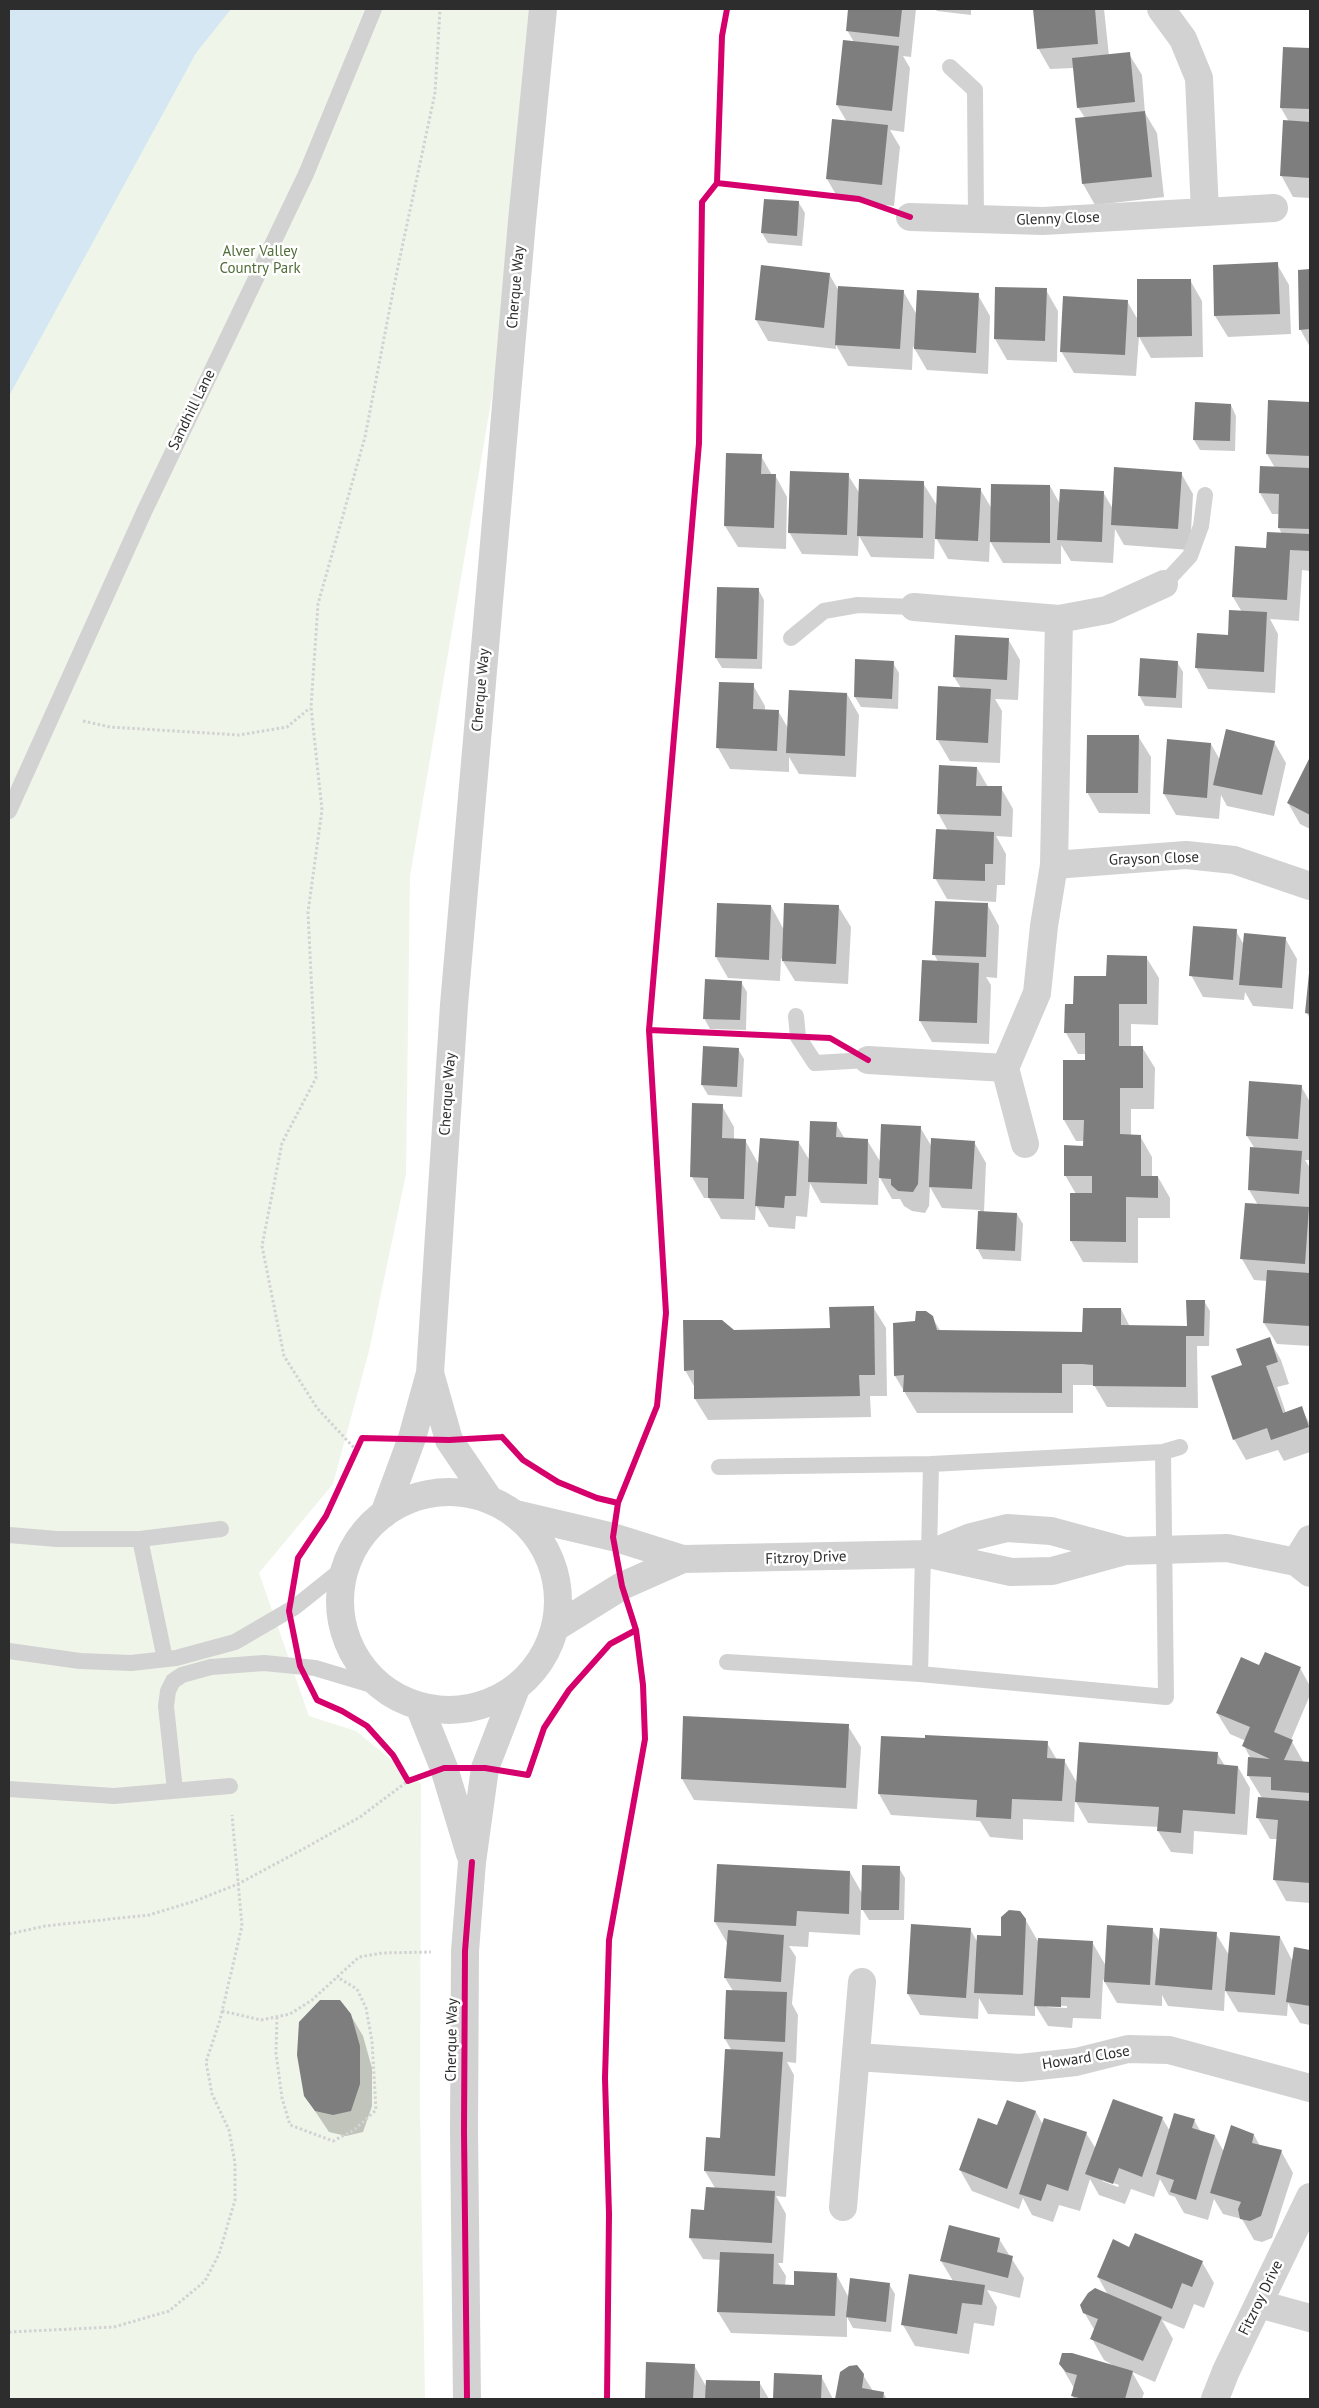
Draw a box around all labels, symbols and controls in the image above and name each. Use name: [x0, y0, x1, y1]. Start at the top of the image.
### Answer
street label: Glenny Close: [1016, 209, 1100, 229]
park label: Alver Valley Country Park: [219, 243, 301, 278]
street label: Cherque Way: [503, 245, 529, 329]
street label: Sandhill Lane: [165, 367, 219, 453]
street label: Cherque Way: [468, 648, 494, 732]
street label: Grayson Close: [1109, 848, 1199, 870]
street label: Cherque Way: [436, 1052, 460, 1136]
street label: Fitzroy Drive: [765, 1548, 847, 1568]
street label: Cherque Way: [442, 1998, 462, 2082]
street label: Howard Close: [1041, 2042, 1131, 2074]
street label: Fitzroy Drive: [1235, 2258, 1287, 2338]

